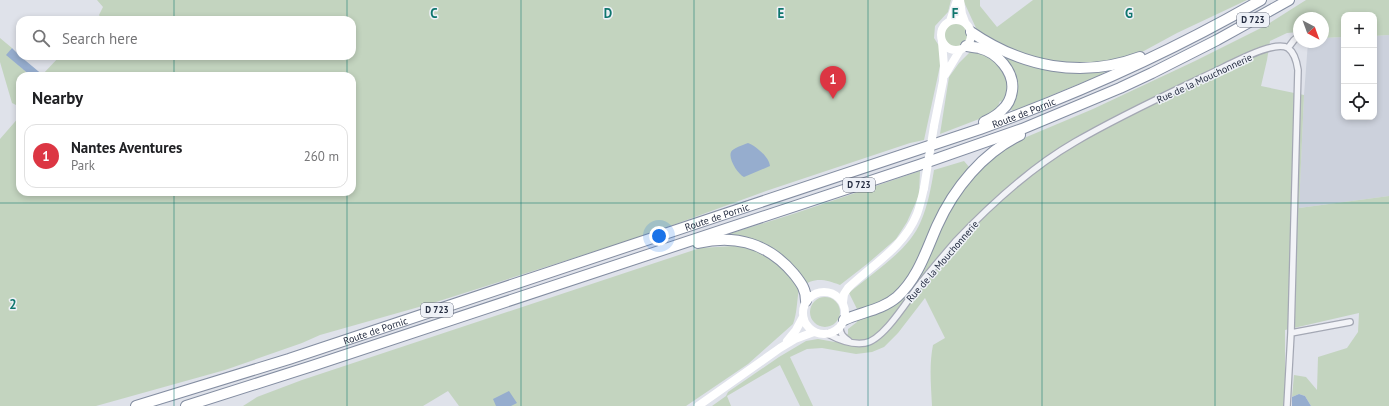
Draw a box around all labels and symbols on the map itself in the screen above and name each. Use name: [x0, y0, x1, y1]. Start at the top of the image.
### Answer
text: C: [430, 5, 438, 22]
text: D: [604, 5, 612, 22]
text: E: [778, 5, 785, 22]
text: F: [952, 5, 959, 22]
text: G: [1125, 5, 1133, 22]
north arrow: [1293, 12, 1329, 48]
road number: D 723: [1237, 13, 1269, 27]
street label: Rue de la Mouchonnerie: [1154, 51, 1254, 106]
pin: 1: [820, 66, 846, 99]
street label: Route de Pornic: [990, 95, 1058, 131]
road number: D 723: [843, 178, 875, 192]
street label: Route de Pornic: [683, 200, 751, 234]
street label: Rue de la Mouchonnerie: [903, 218, 981, 305]
your location: [649, 226, 669, 246]
text: 2: [9, 296, 17, 313]
road number: D 723: [421, 303, 453, 317]
street label: Route de Pornic: [342, 314, 410, 348]

